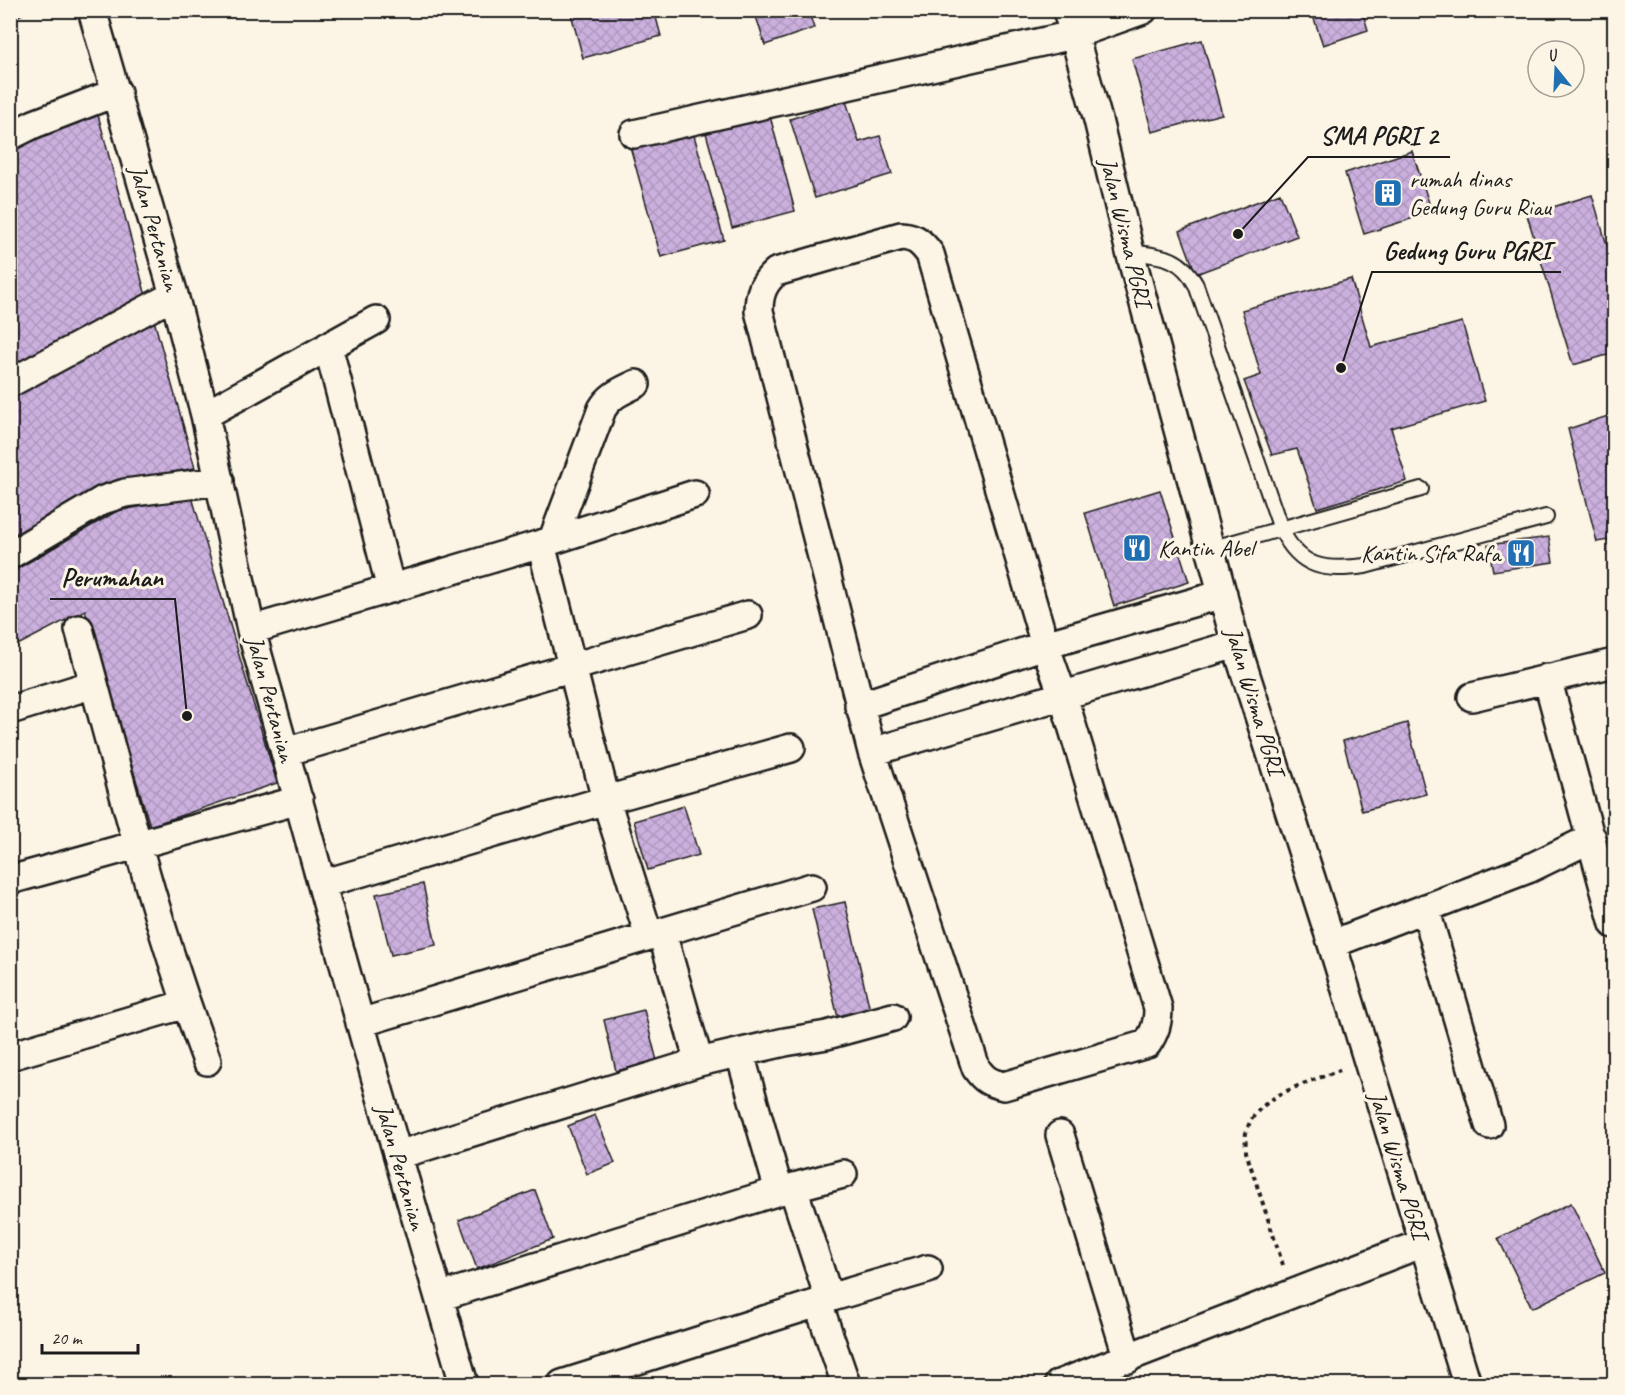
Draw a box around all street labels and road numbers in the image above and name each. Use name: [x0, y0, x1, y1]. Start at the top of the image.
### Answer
street label: Jalan Wisma PGRI: [1093, 154, 1160, 315]
street label: Jalan Pertanian: [122, 161, 188, 296]
street label: Jalan Wisma PGRI: [1218, 623, 1293, 783]
street label: Jalan Pertanian: [239, 632, 303, 767]
street label: Jalan Wisma PGRI: [1362, 1087, 1437, 1247]
street label: Jalan Pertanian: [368, 1100, 434, 1235]

